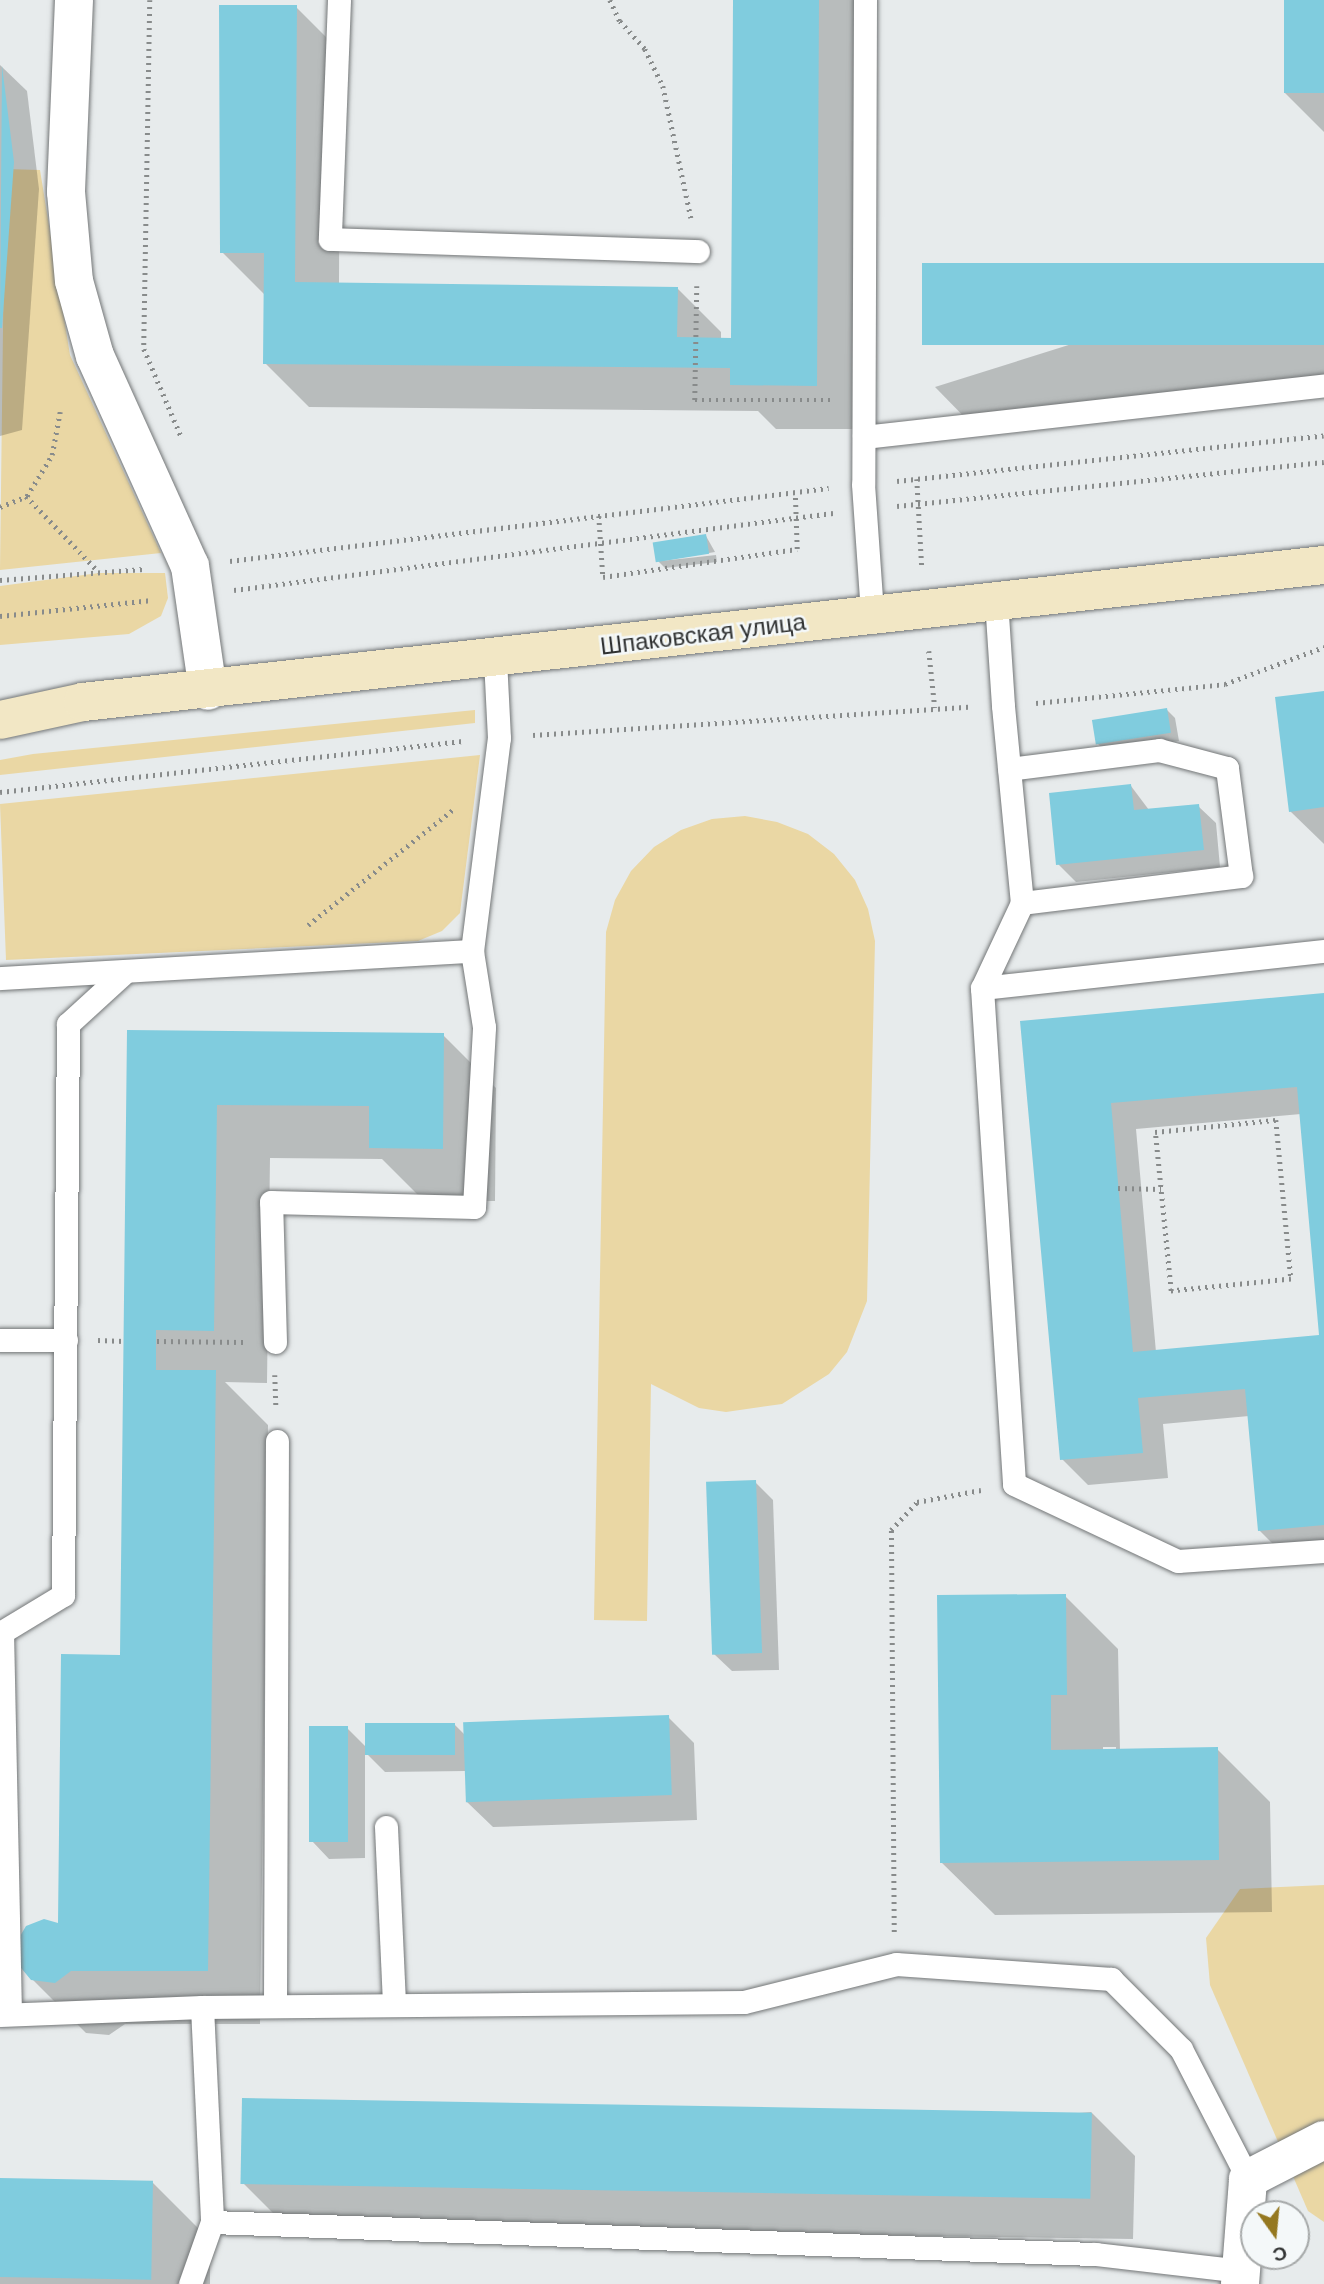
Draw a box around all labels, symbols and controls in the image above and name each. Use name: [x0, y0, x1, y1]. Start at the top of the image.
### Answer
street label: Шпаковская улица: [599, 607, 807, 661]
north arrow: [1240, 2200, 1310, 2270]
text: С: [1271, 2242, 1289, 2266]

